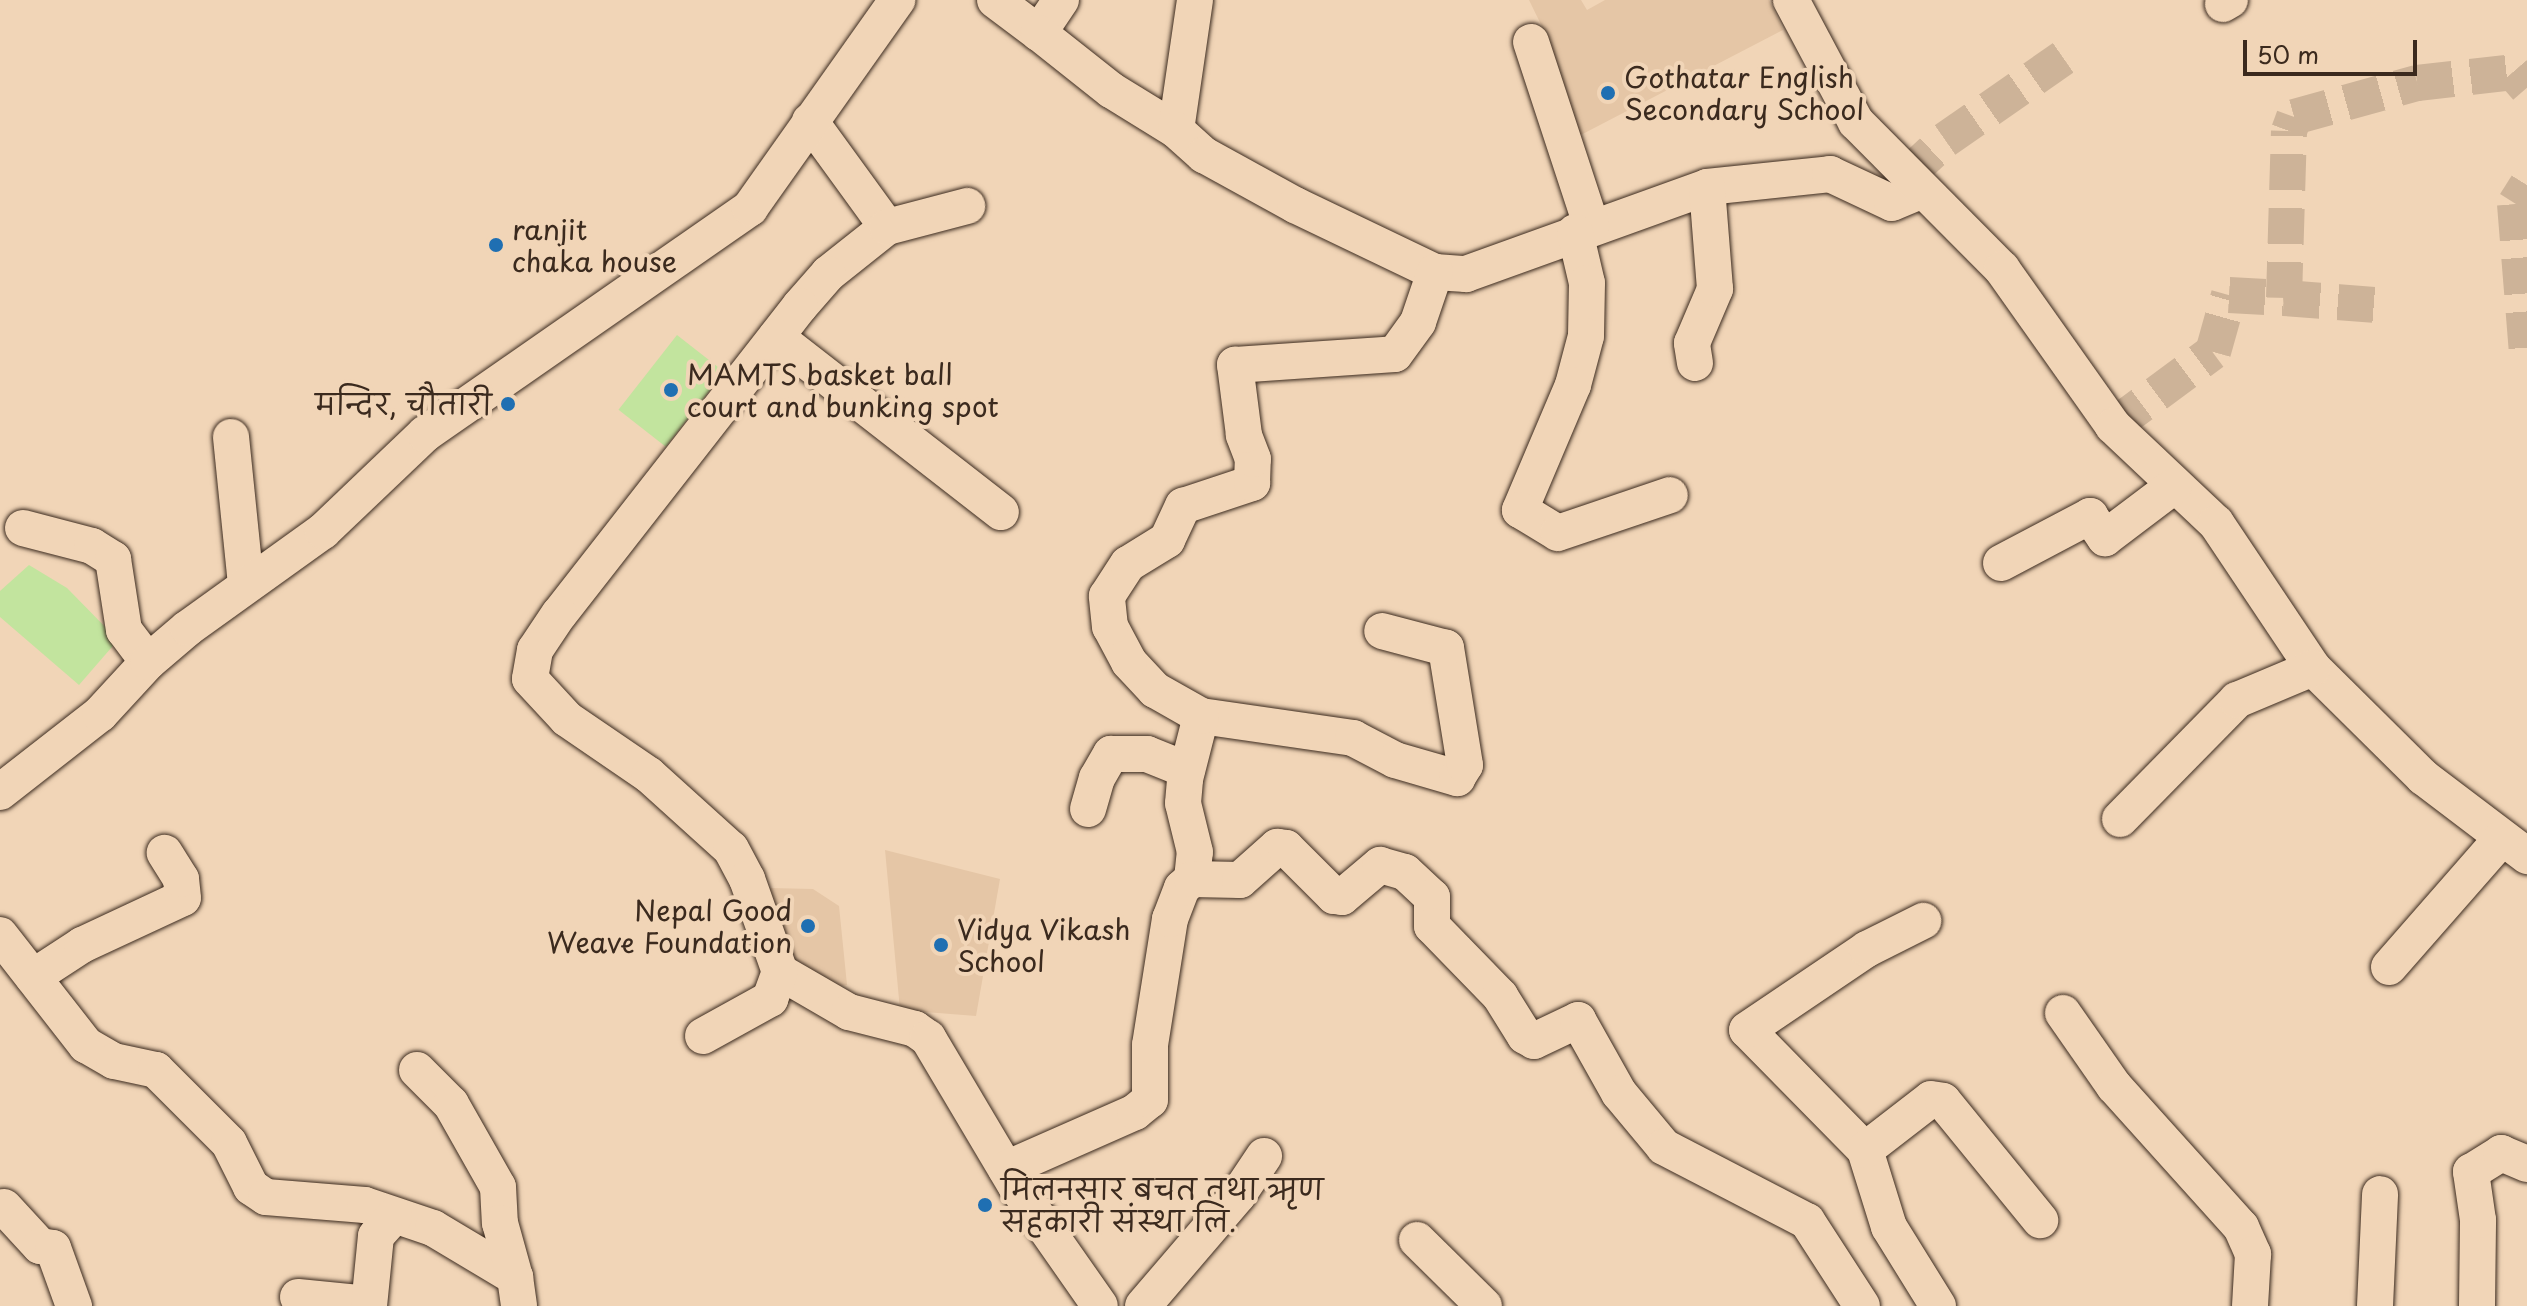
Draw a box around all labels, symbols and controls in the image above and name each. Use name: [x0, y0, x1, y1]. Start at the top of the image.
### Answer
scale bar: [2247, 24, 2421, 74]
text: 50 m: [2257, 36, 2319, 72]
place label: Gothatar English Secondary School: [1624, 60, 1865, 126]
marker: Gothatar English Secondary School: [1599, 84, 1617, 102]
place label: ranjit chaka house: [512, 212, 680, 278]
marker: ranjit chaka house: [487, 236, 505, 254]
place label: MAMTS basket ball court and bunking spot: [687, 357, 1000, 423]
marker: MAMTS basket ball court and bunking spot: [662, 381, 680, 399]
place label: मन्दिर, चौतारी: [315, 387, 492, 421]
marker: मन्दिर, चौतारी: [499, 395, 517, 413]
place label: Nepal Good Weave Foundation: [546, 893, 792, 959]
place label: Vidya Vikash School: [957, 912, 1132, 978]
marker: Nepal Good Weave Foundation: [799, 917, 817, 935]
marker: Vidya Vikash School: [932, 936, 950, 954]
place label: मिलनसार बचत तथा ऋण सहकारी संस्था लि.: [1001, 1172, 1324, 1238]
marker: मिलनसार बचत तथा ऋण सहकारी संस्था लि.: [976, 1196, 994, 1214]

